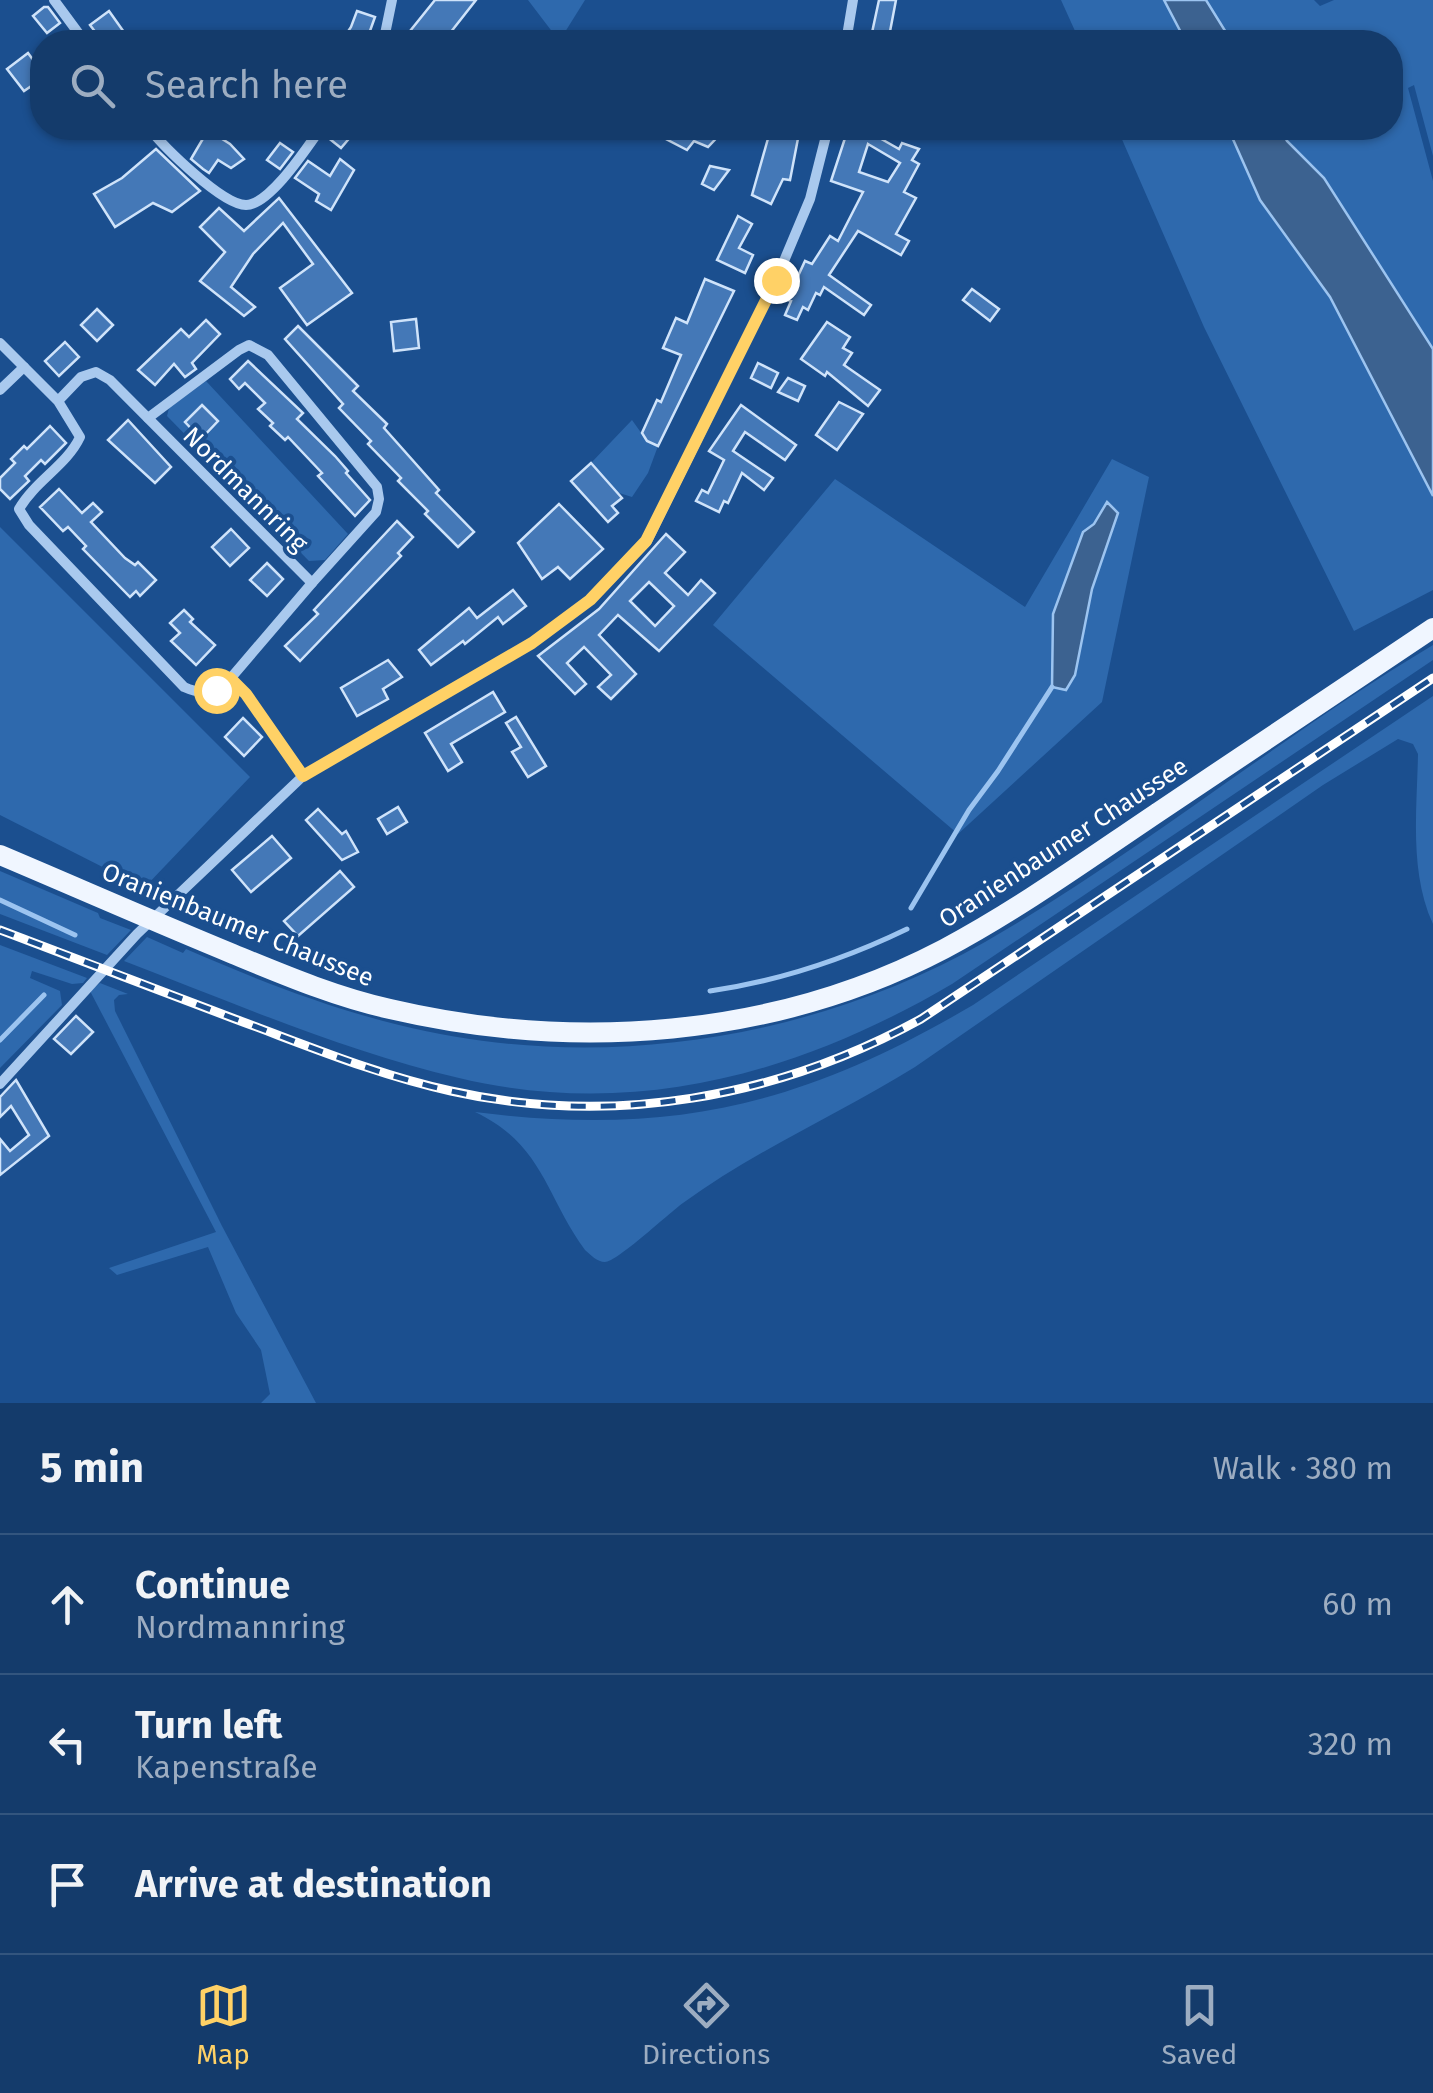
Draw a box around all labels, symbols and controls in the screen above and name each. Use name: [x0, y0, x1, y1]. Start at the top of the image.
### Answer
search box: [30, 30, 1403, 140]
icon: search: [65, 58, 120, 113]
text: Search here: [145, 62, 348, 108]
route end: [754, 258, 800, 304]
street label: Nordmannring: [177, 421, 314, 558]
route start: [194, 668, 240, 714]
street label: Oranienbaumer Chaussee: [933, 751, 1194, 935]
street label: Oranienbaumer Chaussee: [97, 857, 378, 993]
text: 5 min: [40, 1443, 144, 1493]
text: Walk · 380 m: [1213, 1449, 1393, 1487]
text: Continue: [135, 1562, 290, 1608]
icon: ahead: [40, 1577, 95, 1632]
text: 60 m: [1322, 1585, 1393, 1623]
text: Nordmannring: [135, 1608, 345, 1646]
text: Turn left: [135, 1702, 282, 1748]
icon: left: [40, 1717, 95, 1772]
text: 320 m: [1308, 1725, 1393, 1763]
text: Kapenstraße: [135, 1748, 318, 1786]
icon: arrive: [40, 1857, 95, 1912]
text: Arrive at destination: [135, 1861, 492, 1907]
tab: Map: [196, 1978, 251, 2071]
tab: Directions: [642, 1978, 770, 2071]
tab: Saved: [1162, 1978, 1237, 2071]

